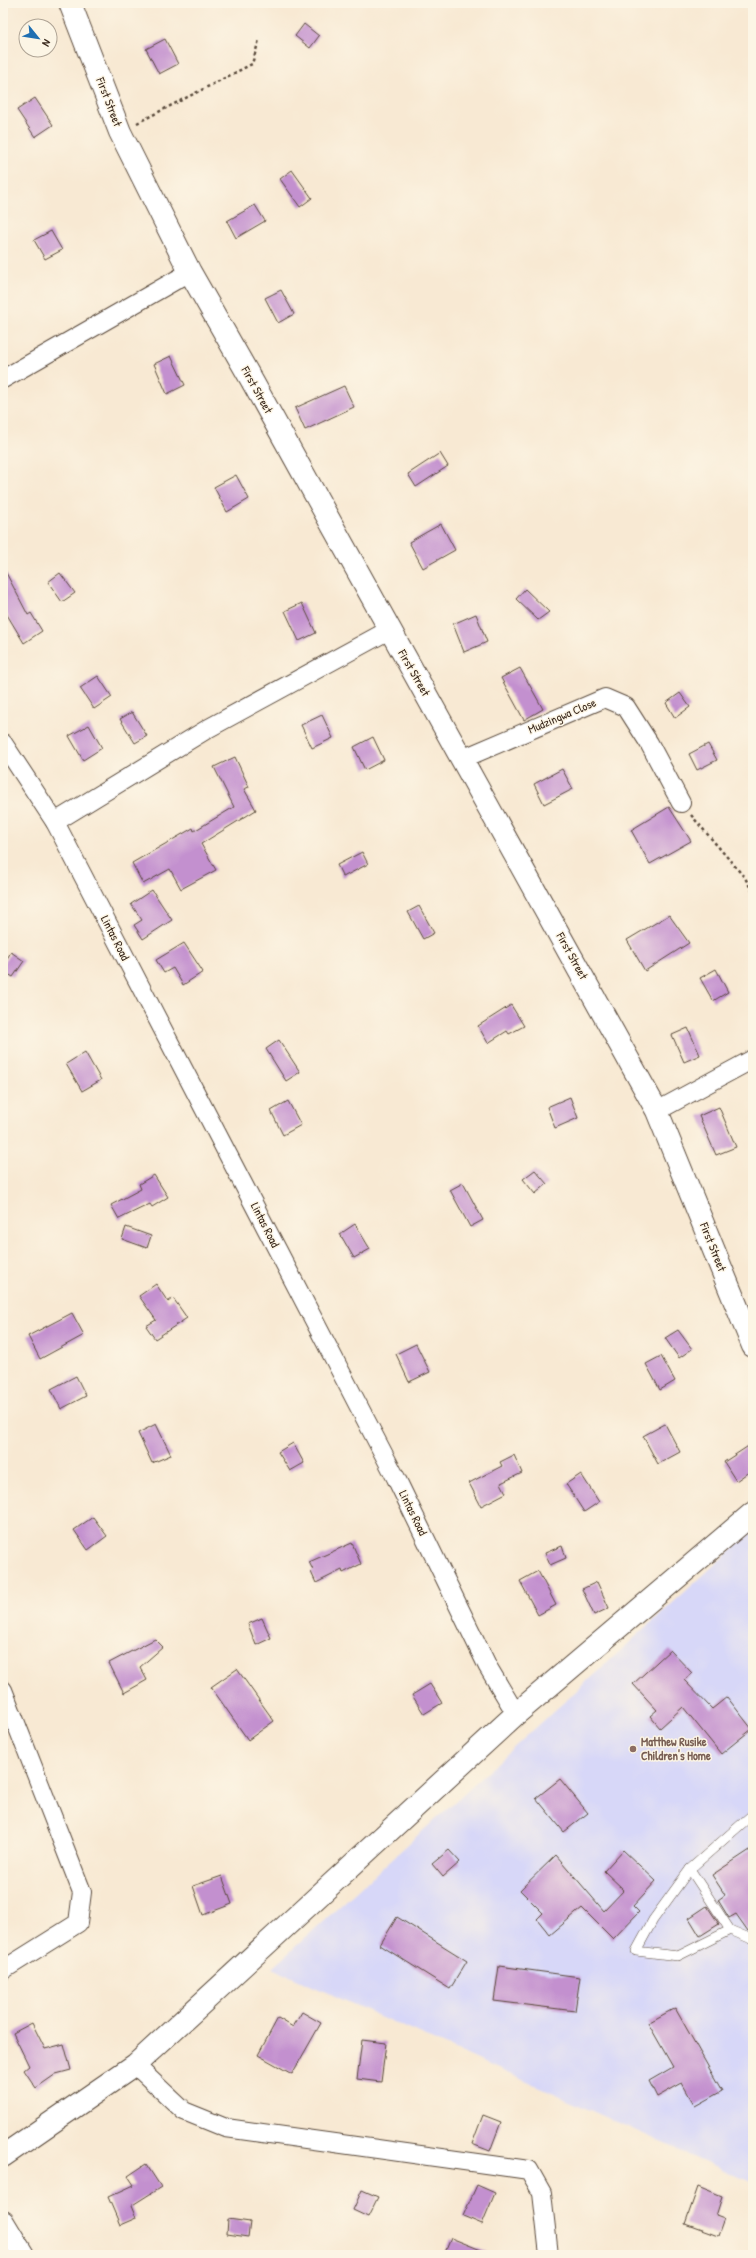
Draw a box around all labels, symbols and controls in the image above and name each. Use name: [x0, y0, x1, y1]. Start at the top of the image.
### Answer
north arrow: [18, 18, 58, 58]
text: N: [39, 37, 54, 49]
street label: First Street: [92, 74, 127, 130]
street label: First Street: [237, 362, 278, 417]
street label: First Street: [394, 645, 435, 700]
street label: Mudzingwa Close: [525, 694, 599, 737]
street label: Lintas Road: [97, 912, 134, 963]
street label: First Street: [552, 928, 593, 983]
street label: Lintas Road: [247, 1199, 284, 1250]
street label: First Street: [696, 1219, 731, 1275]
street label: Lintas Road: [395, 1487, 432, 1539]
place label: Matthew Rusike Children's Home: [641, 1733, 711, 1764]
marker: Matthew Rusike Children's Home: [628, 1744, 638, 1754]

